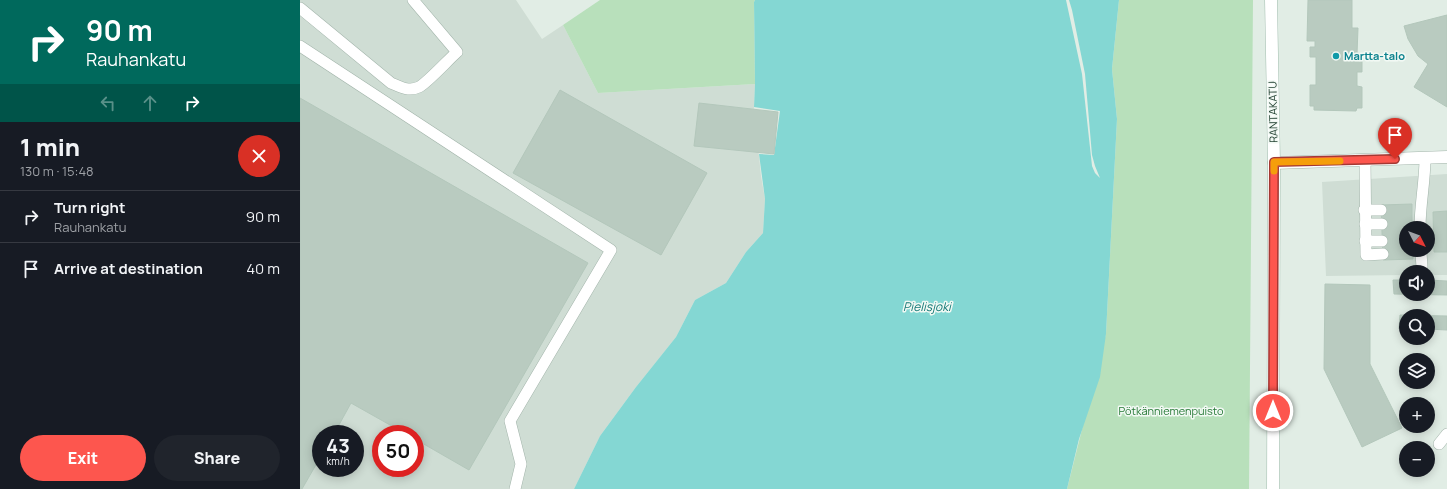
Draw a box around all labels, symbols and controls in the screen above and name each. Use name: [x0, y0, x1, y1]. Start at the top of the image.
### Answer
text: 90 m: [86, 11, 153, 49]
icon: right: [20, 16, 72, 68]
text: Rauhankatu: [86, 47, 186, 71]
place label: Martta-talo: [1344, 48, 1405, 63]
marker: Martta-talo: [1331, 51, 1341, 61]
street label: RANTAKATU: [1264, 81, 1281, 143]
icon: left: [97, 92, 119, 114]
icon: ahead: [139, 92, 161, 114]
icon: right: [181, 92, 203, 114]
pin: [1378, 118, 1412, 159]
icon: arrive: [1384, 124, 1406, 146]
text: 1 min: [20, 130, 80, 163]
button: close: [238, 135, 280, 177]
text: 130 m · 15:48: [20, 162, 94, 180]
text: Turn right: [54, 197, 125, 218]
icon: right: [20, 206, 42, 228]
text: 90 m: [246, 206, 280, 227]
text: Rauhankatu: [54, 218, 126, 236]
north arrow: [1399, 221, 1435, 257]
map controls: [1399, 221, 1435, 477]
icon: arrive: [20, 258, 42, 280]
text: Arrive at destination: [54, 258, 203, 279]
text: 40 m: [246, 258, 280, 279]
button: sound: [1399, 265, 1435, 301]
water label: Pielisjoki: [903, 298, 953, 315]
button: search: [1399, 309, 1435, 345]
button: layers: [1399, 353, 1435, 389]
position arrow: [1252, 390, 1294, 432]
button: +: [1399, 397, 1435, 433]
park label: Pötkänniemenpuisto: [1118, 403, 1224, 418]
speed limit sign: 50: [372, 425, 424, 477]
text: 43: [326, 432, 350, 459]
button: Exit: [20, 435, 146, 481]
button: Share: [154, 435, 280, 481]
button: −: [1399, 441, 1435, 477]
text: km/h: [326, 454, 350, 468]

